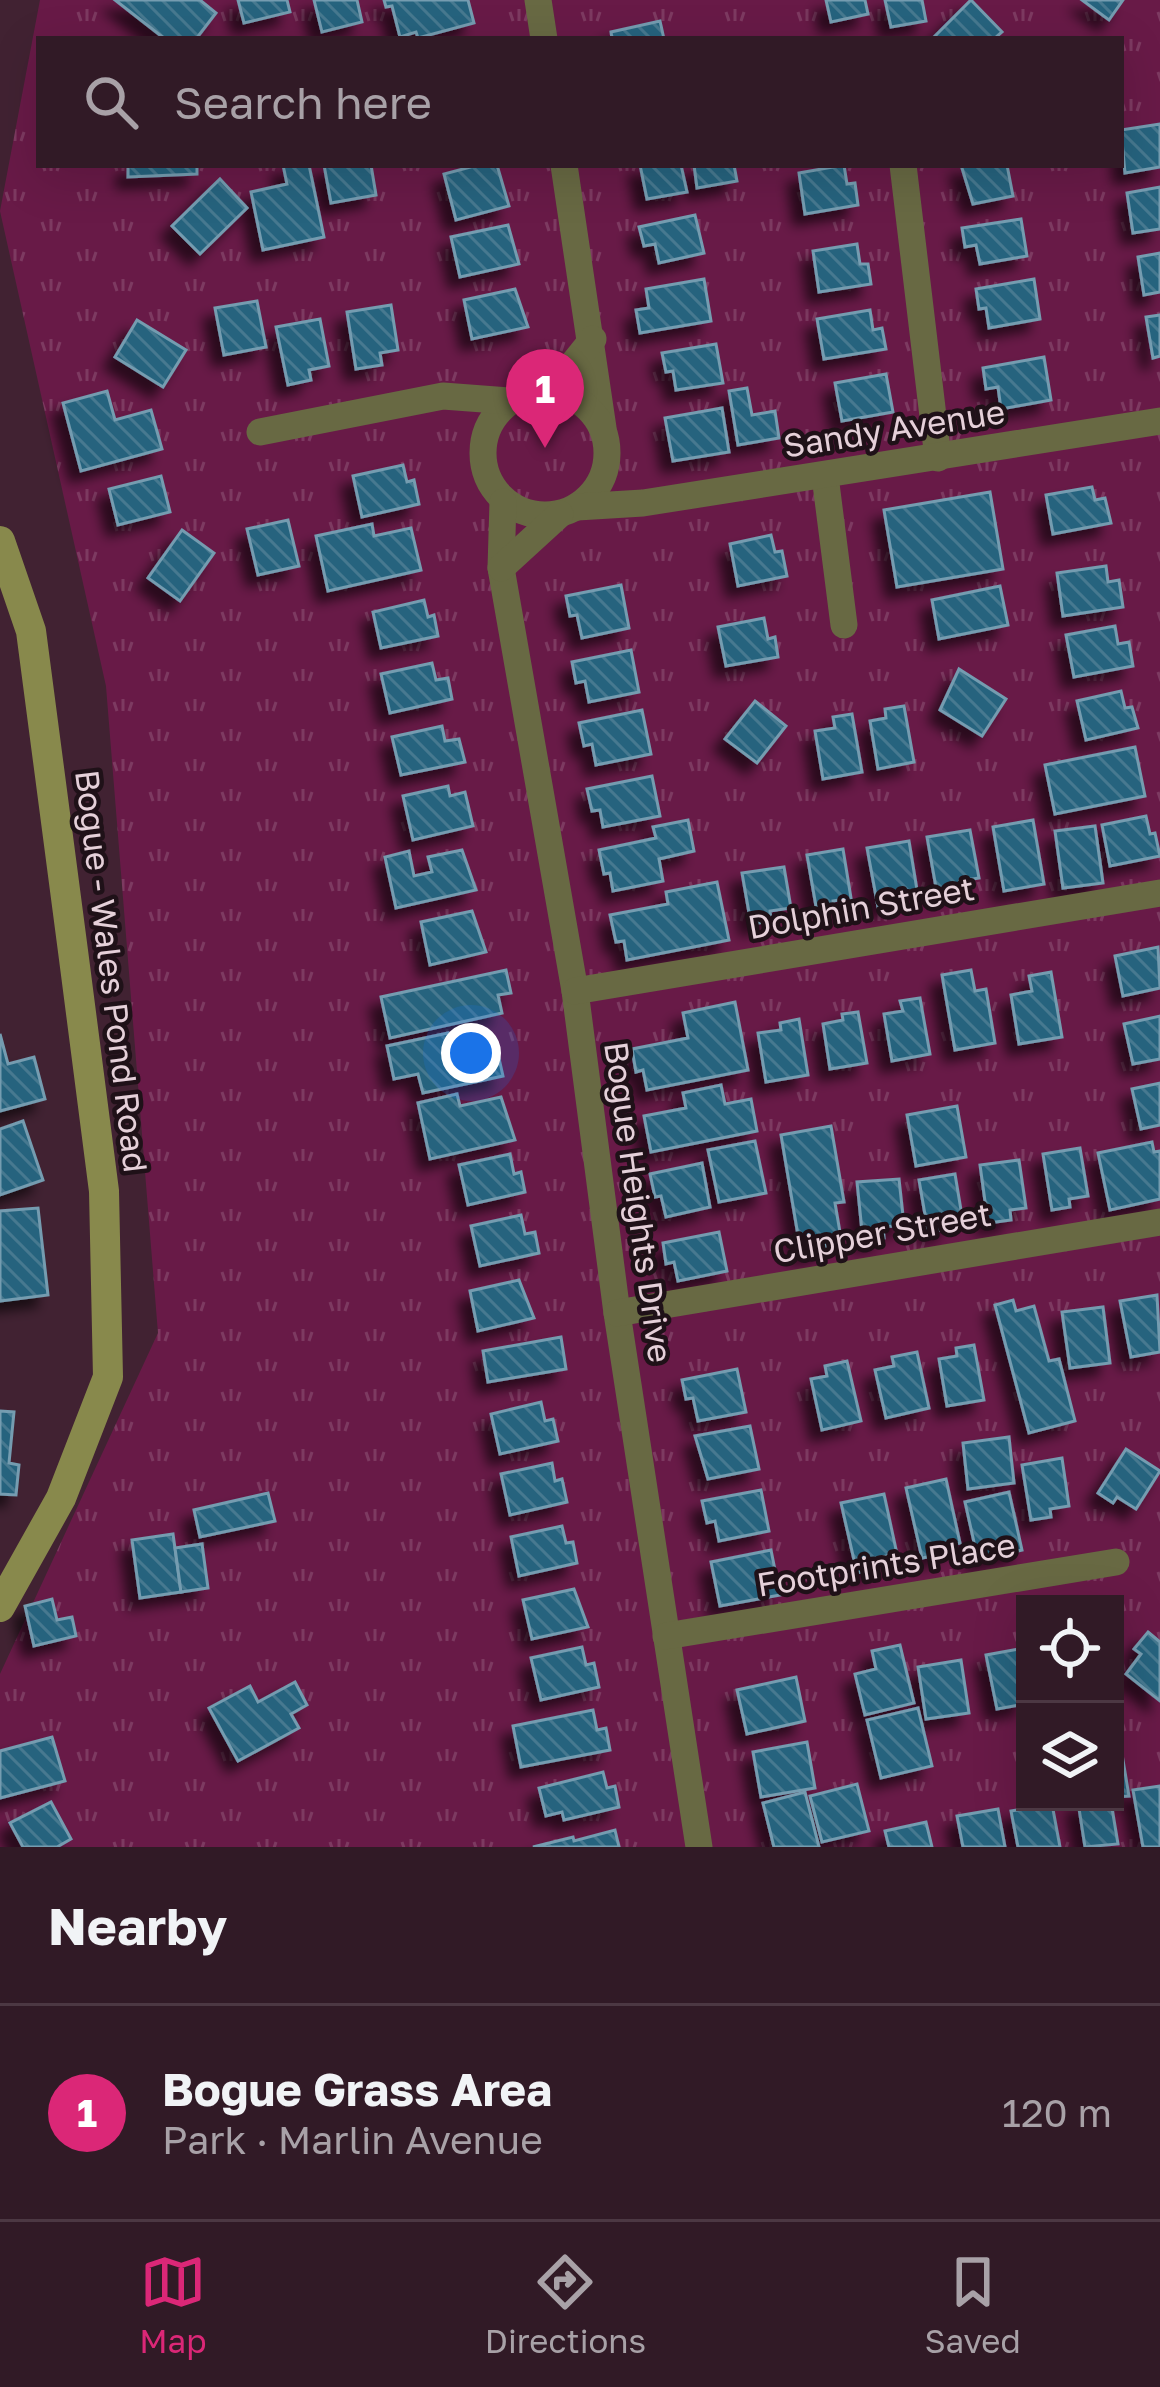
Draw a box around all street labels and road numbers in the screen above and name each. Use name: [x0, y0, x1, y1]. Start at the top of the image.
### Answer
street label: Sandy Avenue: [781, 391, 1007, 465]
street label: Bogue - Wales Pond Road: [68, 768, 156, 1174]
street label: Dolphin Street: [745, 868, 977, 946]
street label: Bogue Heights Drive: [597, 1039, 681, 1365]
street label: Clipper Street: [770, 1194, 994, 1270]
street label: Footprints Place: [754, 1524, 1018, 1604]

